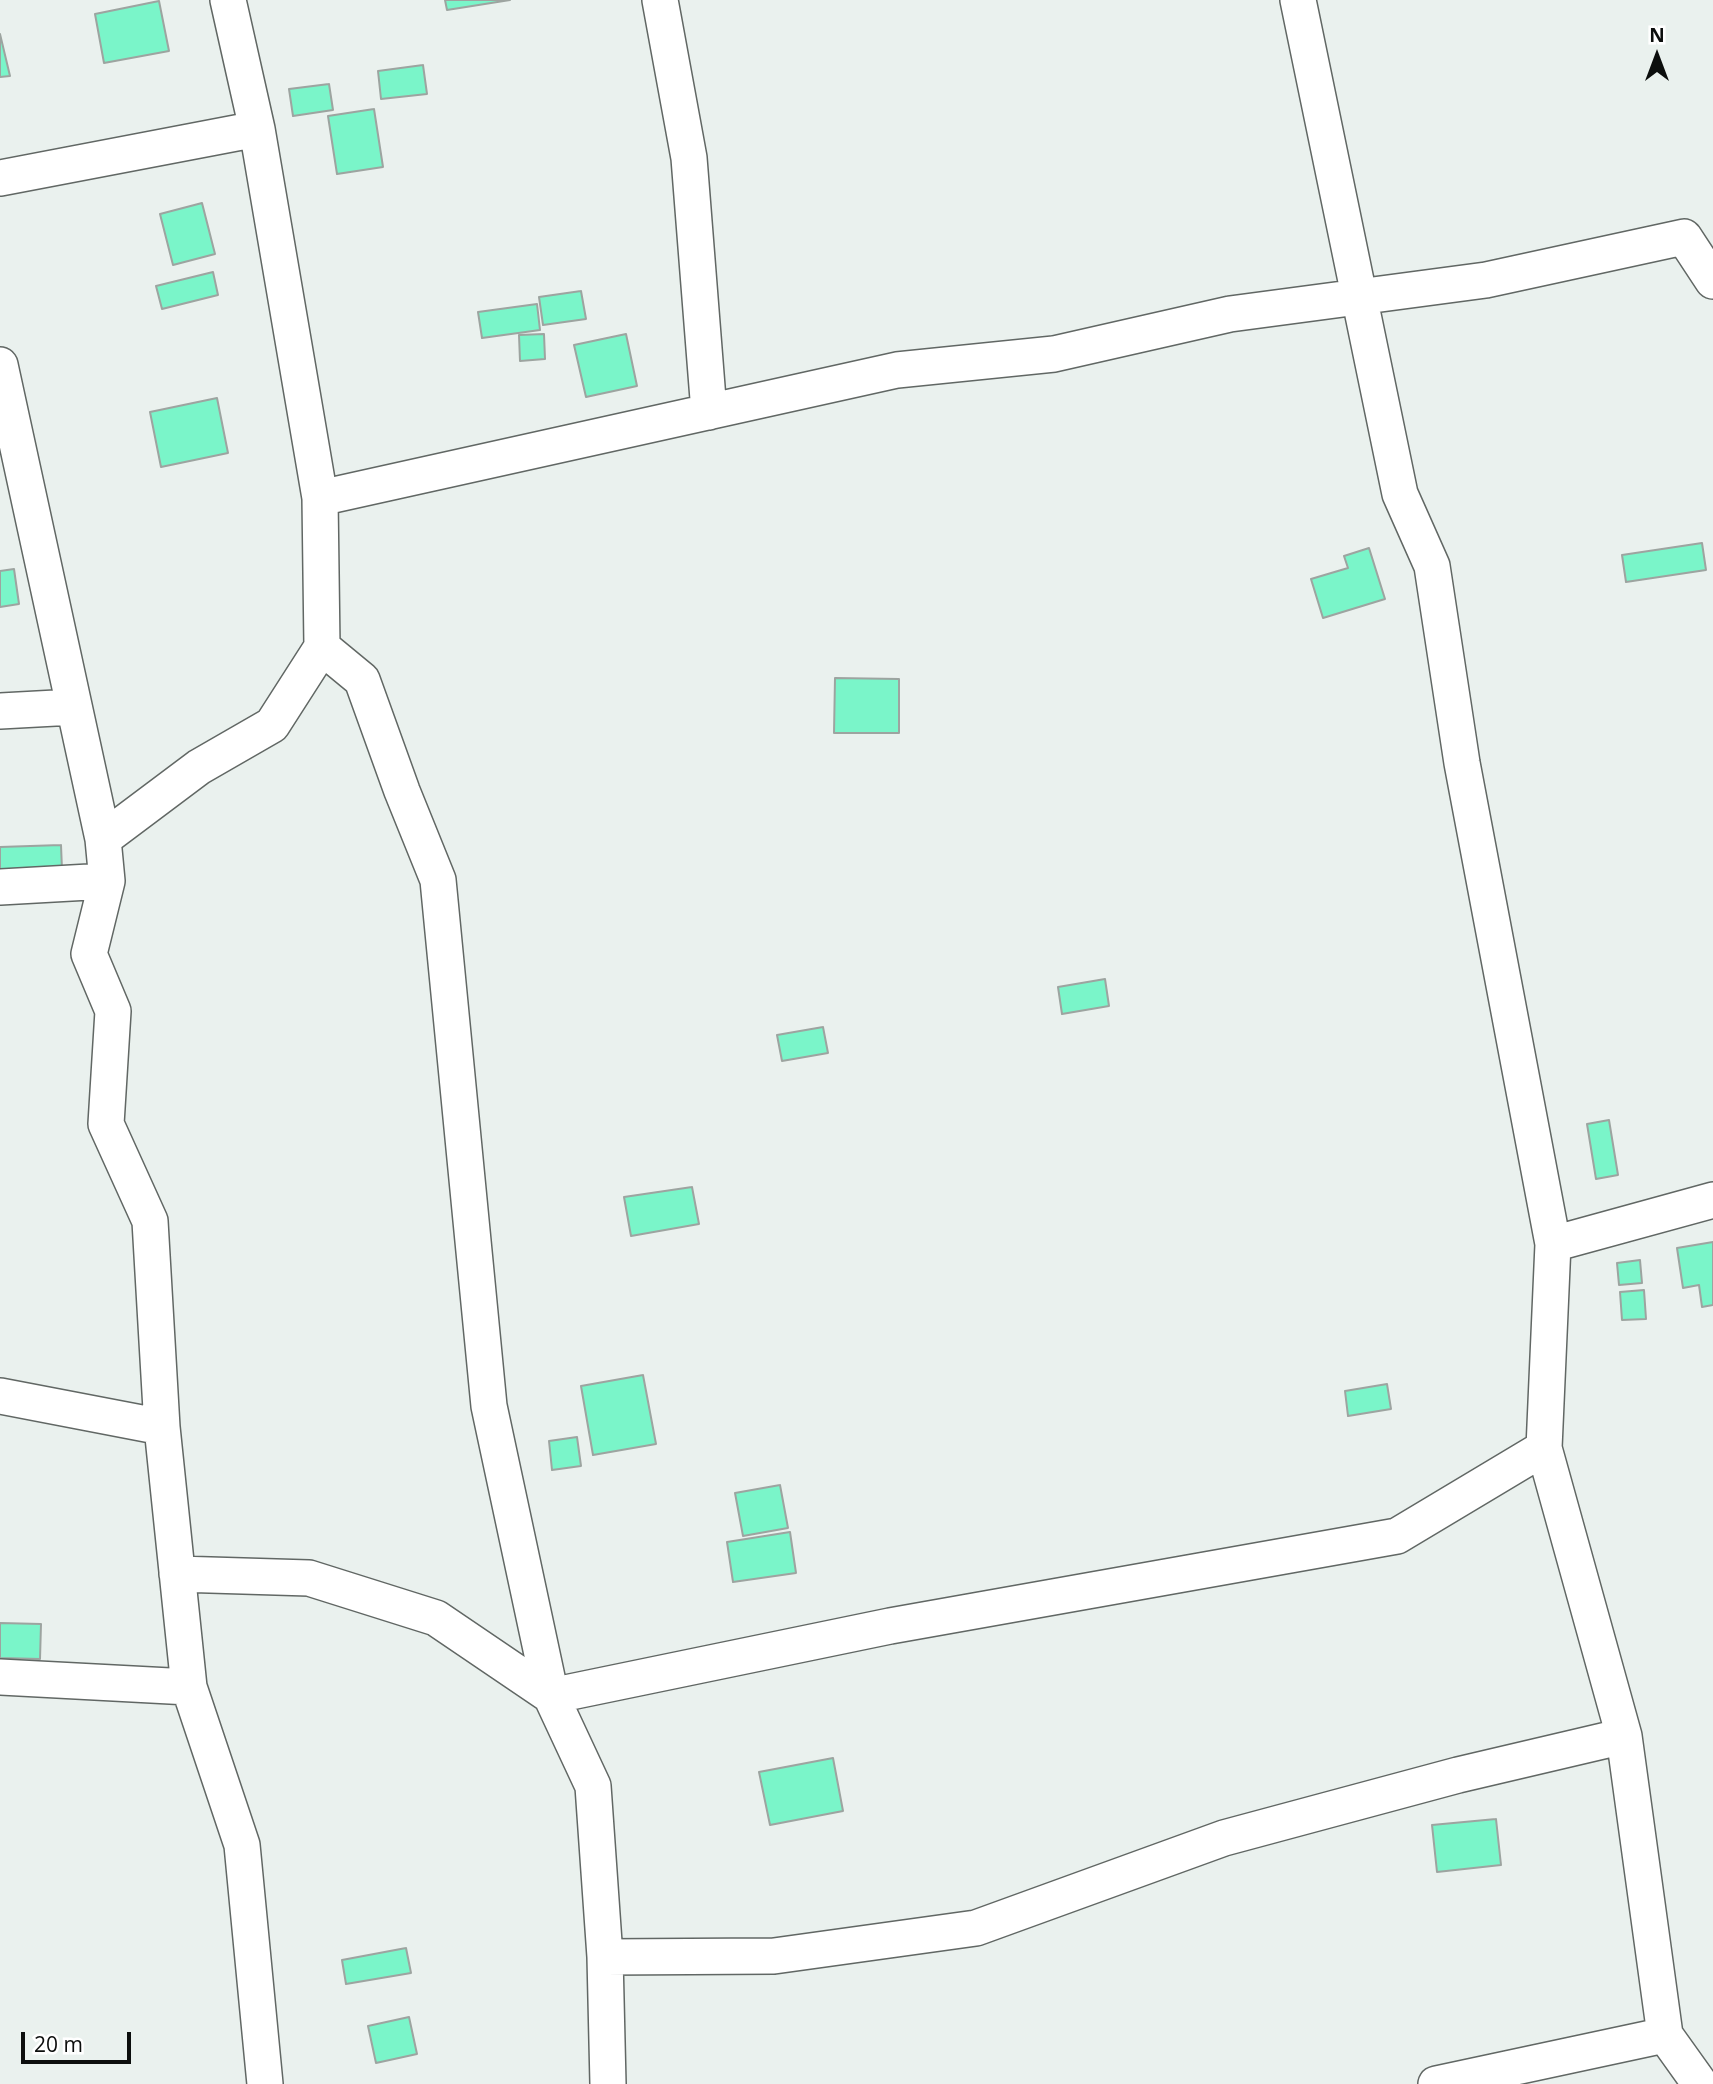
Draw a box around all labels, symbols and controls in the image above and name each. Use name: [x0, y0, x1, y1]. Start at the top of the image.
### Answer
north arrow: [1622, 21, 1692, 91]
text: N: [1649, 22, 1665, 48]
scale bar: [24, 2018, 135, 2062]
text: 20 m: [34, 2030, 83, 2058]

